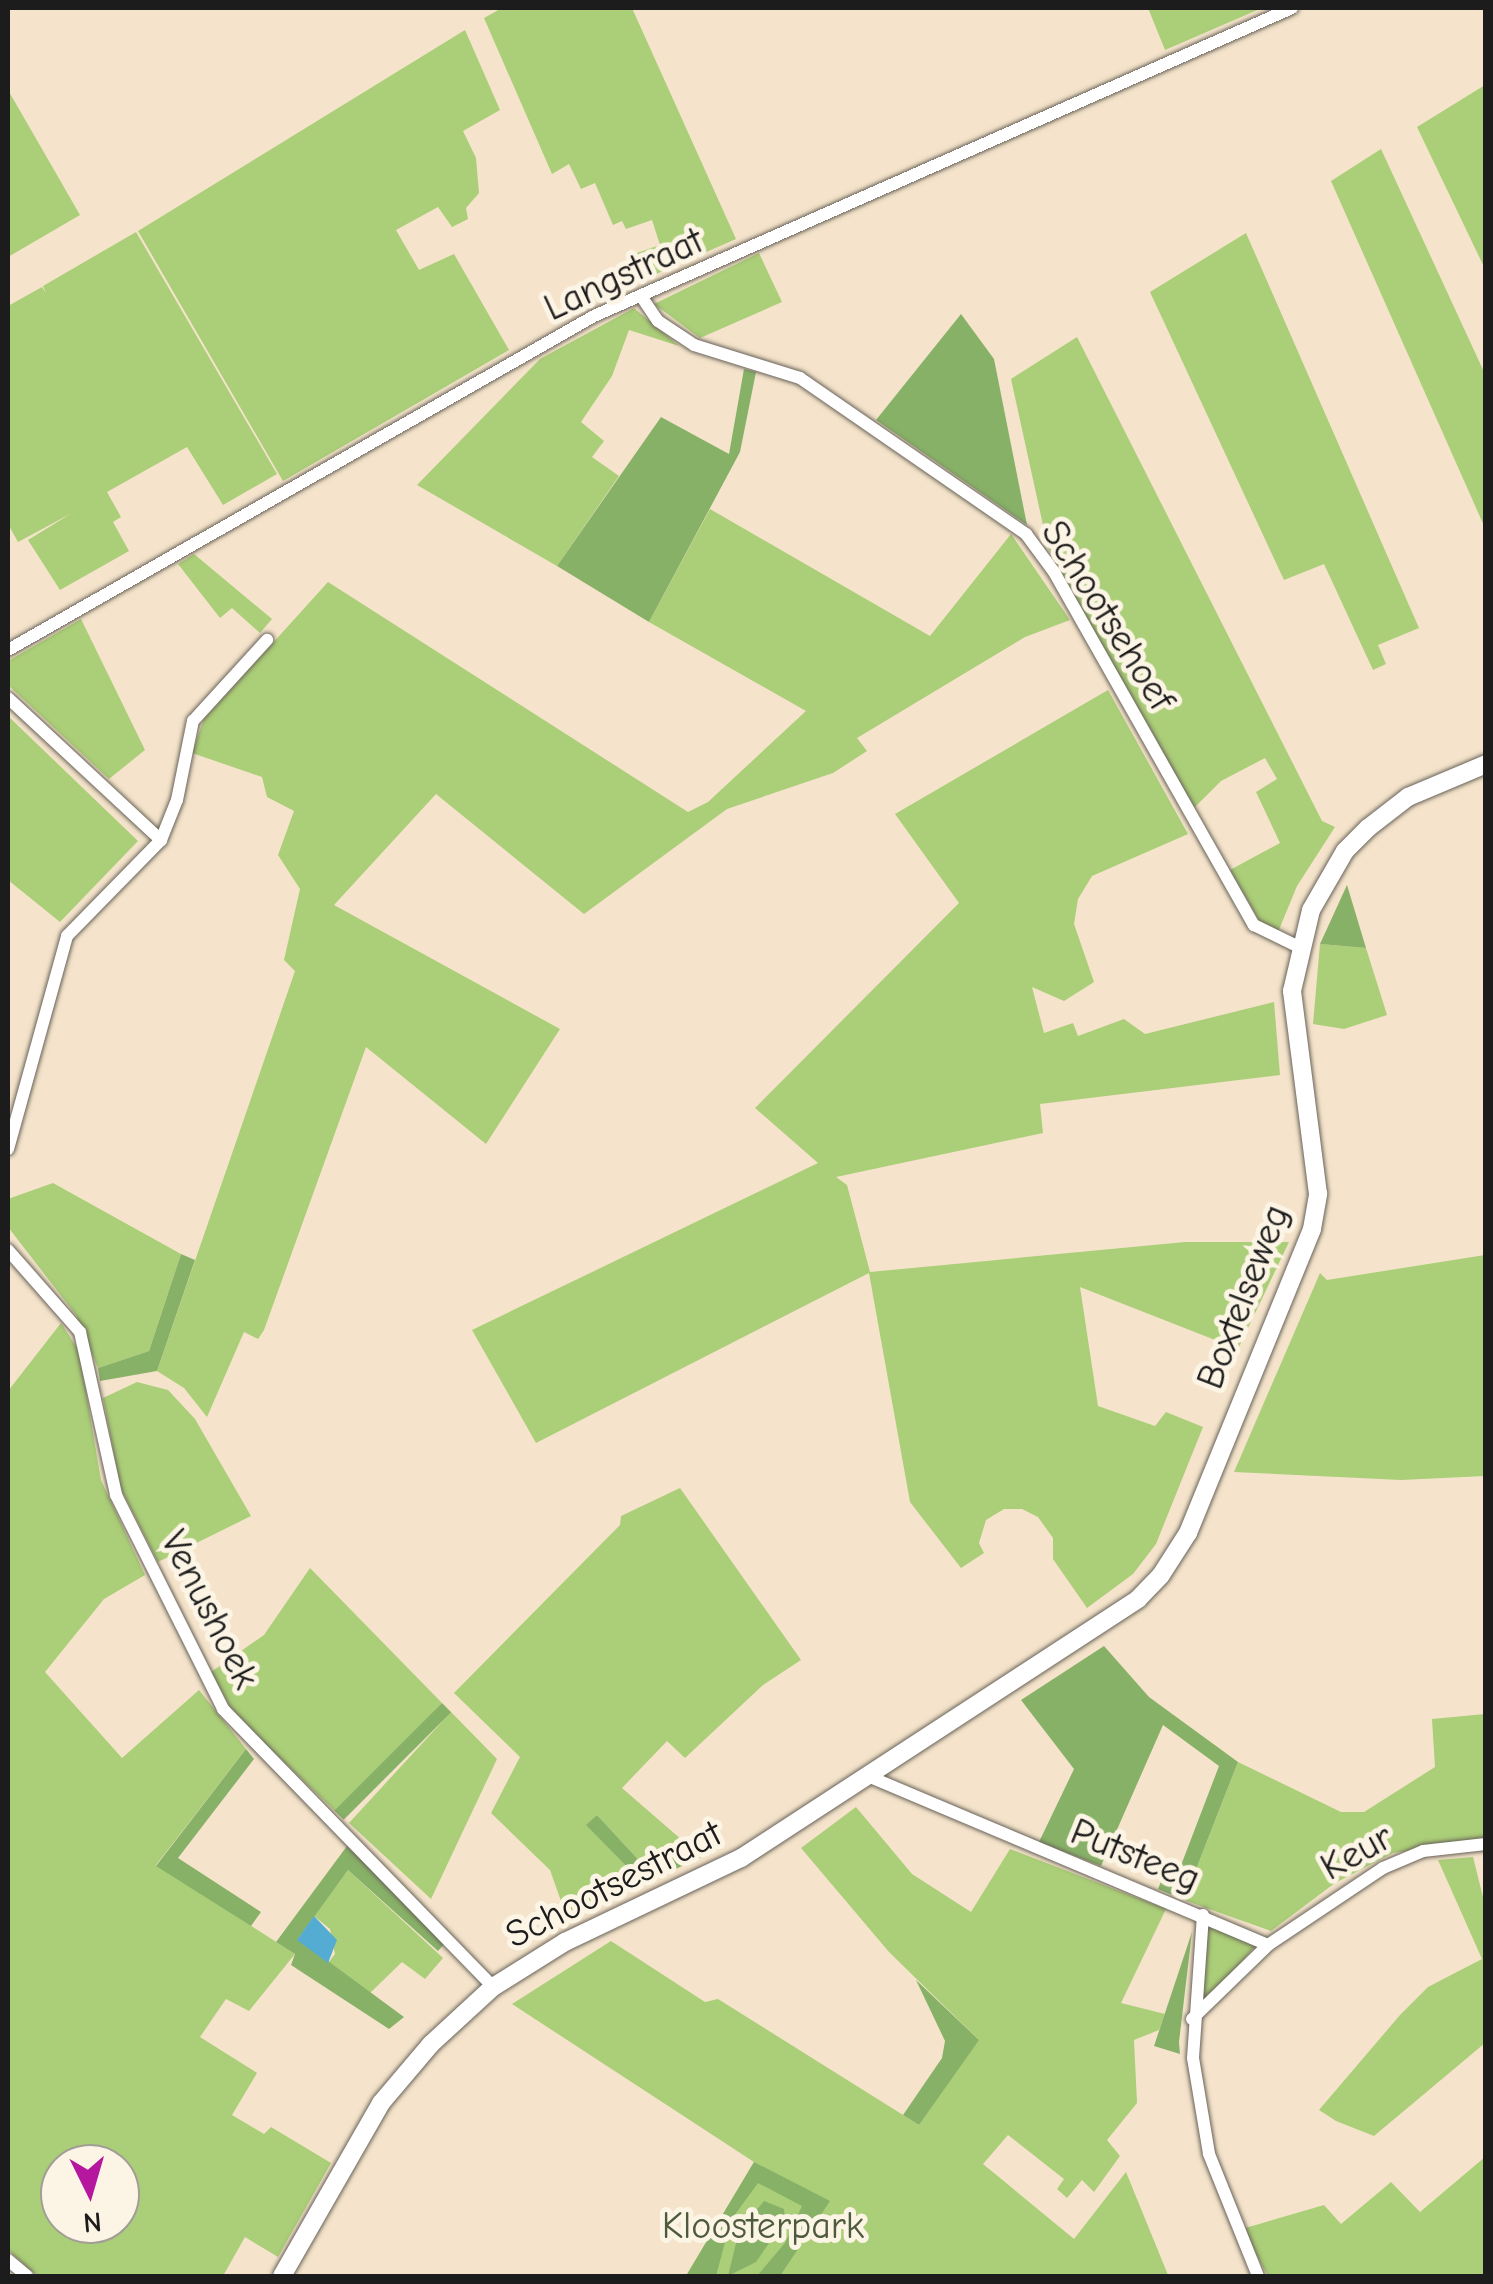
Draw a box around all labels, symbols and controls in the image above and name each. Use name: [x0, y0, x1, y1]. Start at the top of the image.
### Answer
street label: Langstraat: [537, 218, 711, 332]
street label: Schootsehoef: [1031, 513, 1183, 719]
street label: Boxtelseweg: [1188, 1198, 1300, 1396]
street label: Venushoek: [150, 1523, 268, 1697]
street label: Putsteeg: [1064, 1810, 1206, 1902]
street label: Schootsestraat: [498, 1811, 730, 1959]
street label: Keur: [1313, 1815, 1401, 1891]
north arrow: [40, 2144, 140, 2244]
park label: Kloosterpark: [662, 2204, 864, 2250]
text: N: [82, 2205, 103, 2239]

